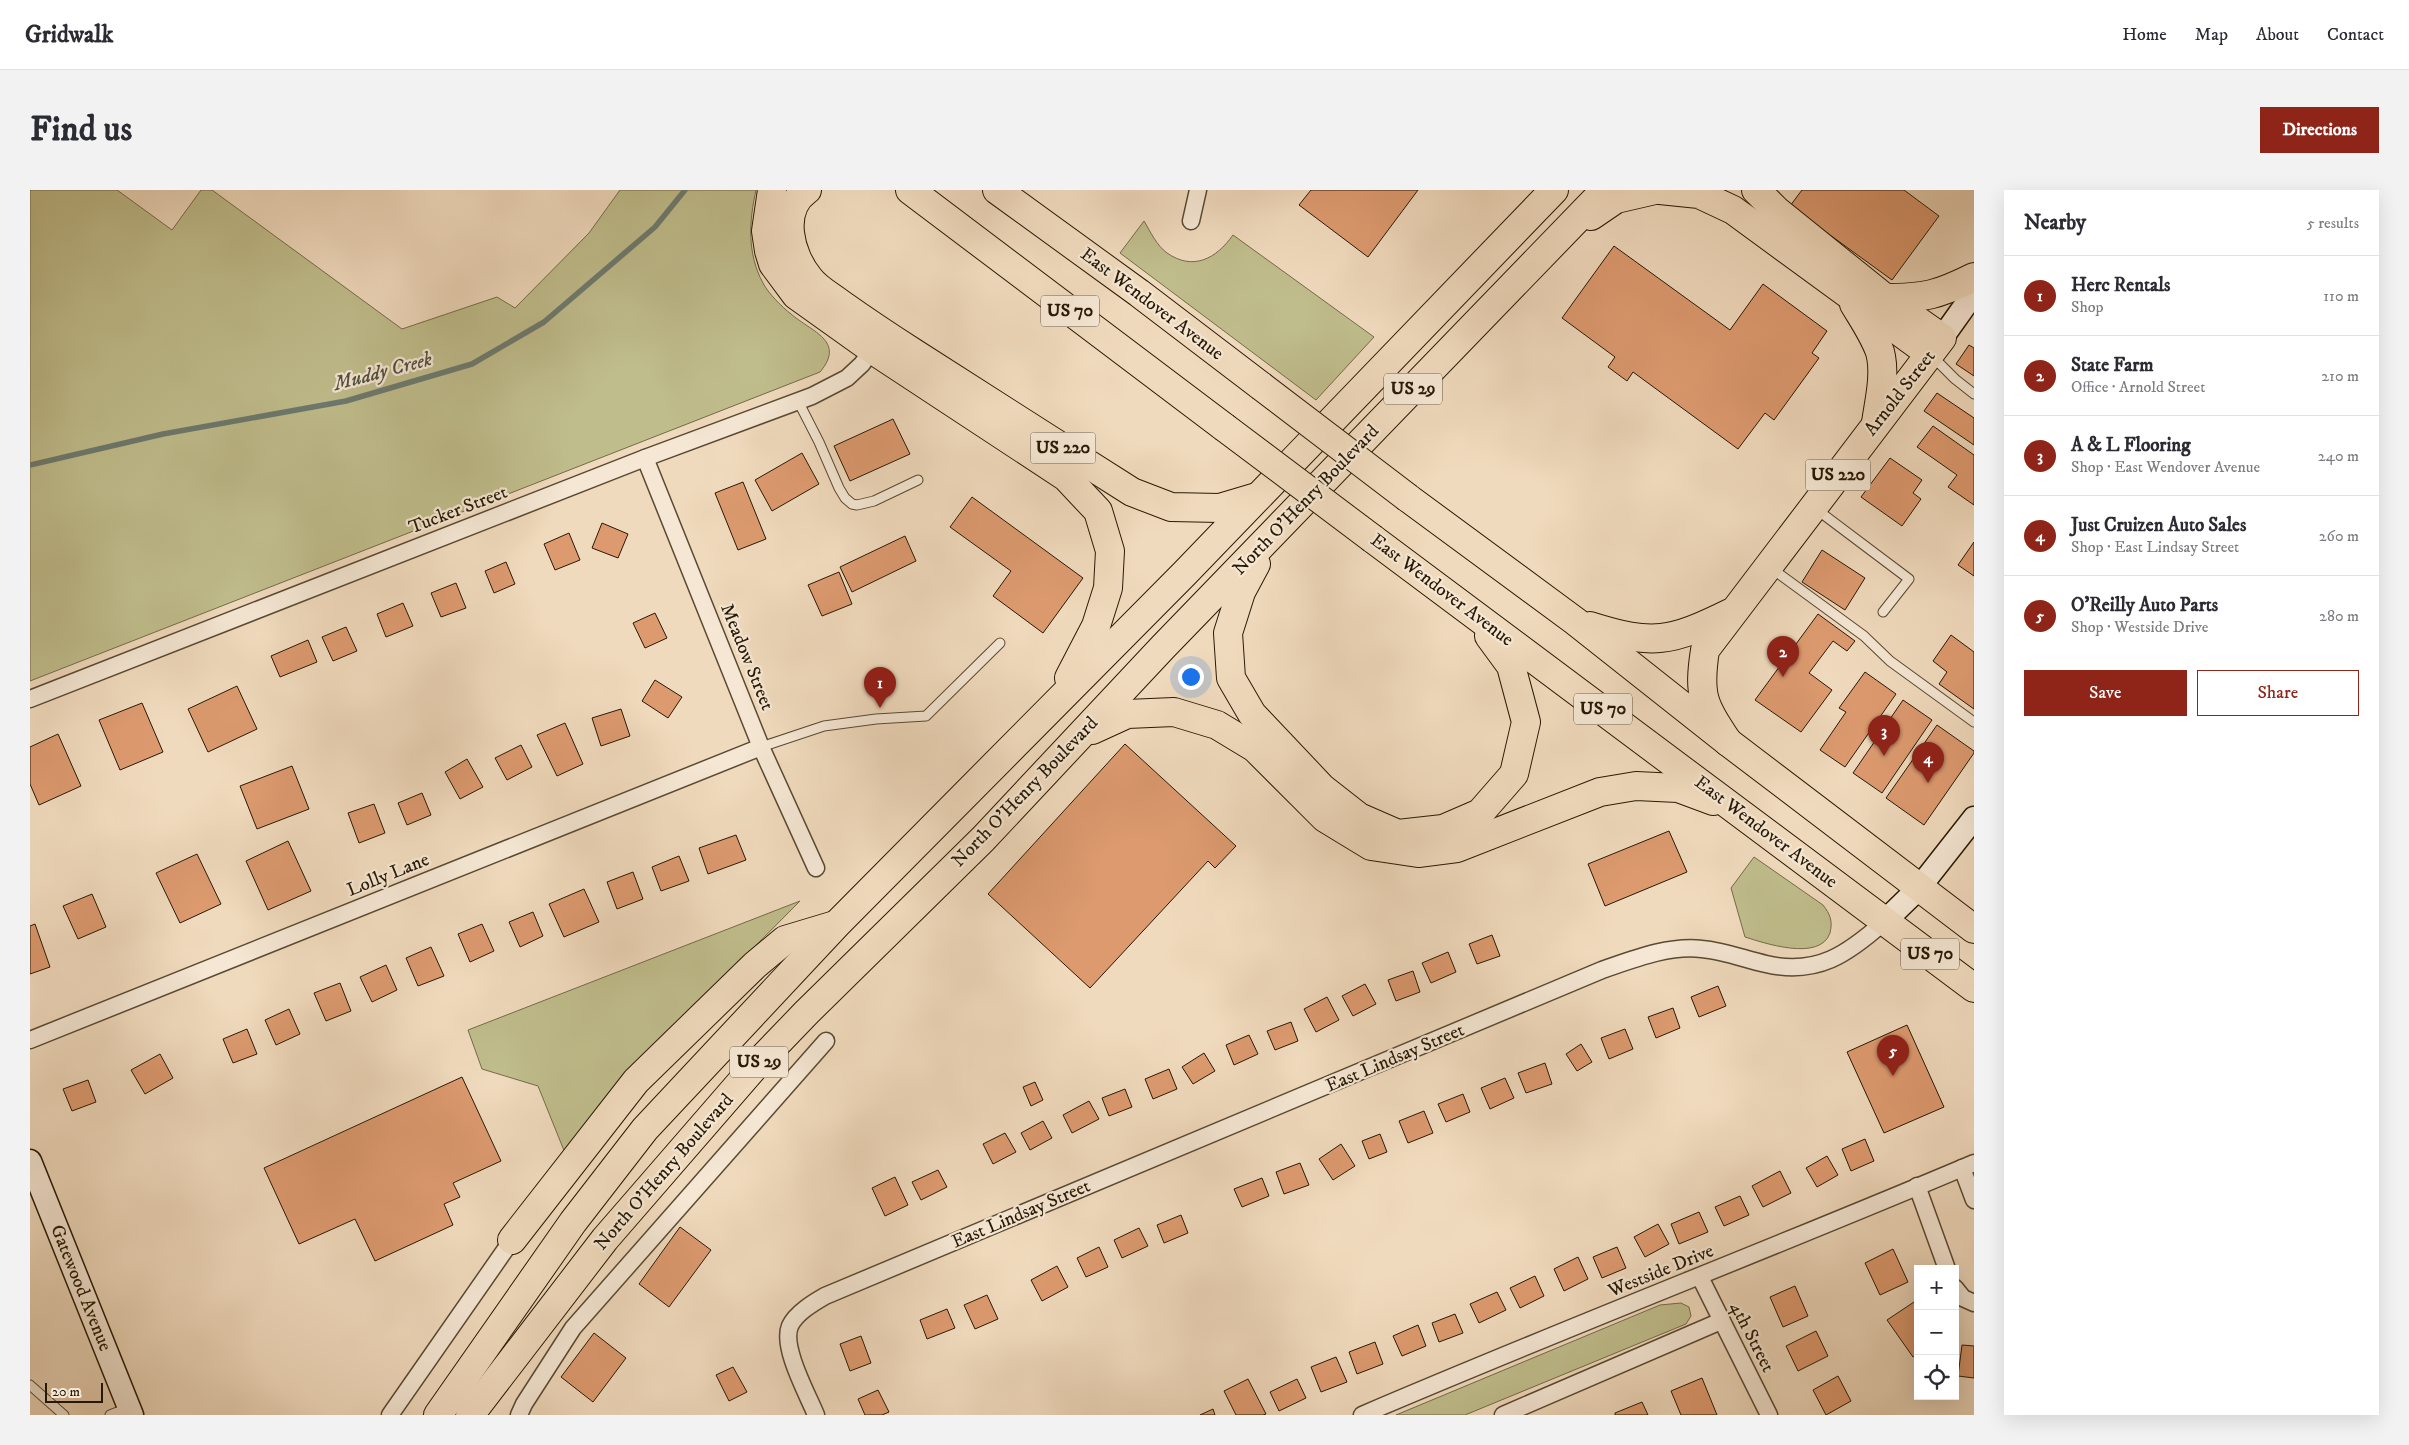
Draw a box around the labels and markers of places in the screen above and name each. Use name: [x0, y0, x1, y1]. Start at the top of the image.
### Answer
pin: 2: [1767, 636, 1799, 677]
pin: 1: [864, 667, 896, 708]
pin: 3: [1868, 715, 1900, 756]
pin: 4: [1912, 742, 1944, 783]
pin: 5: [1877, 1035, 1909, 1076]

